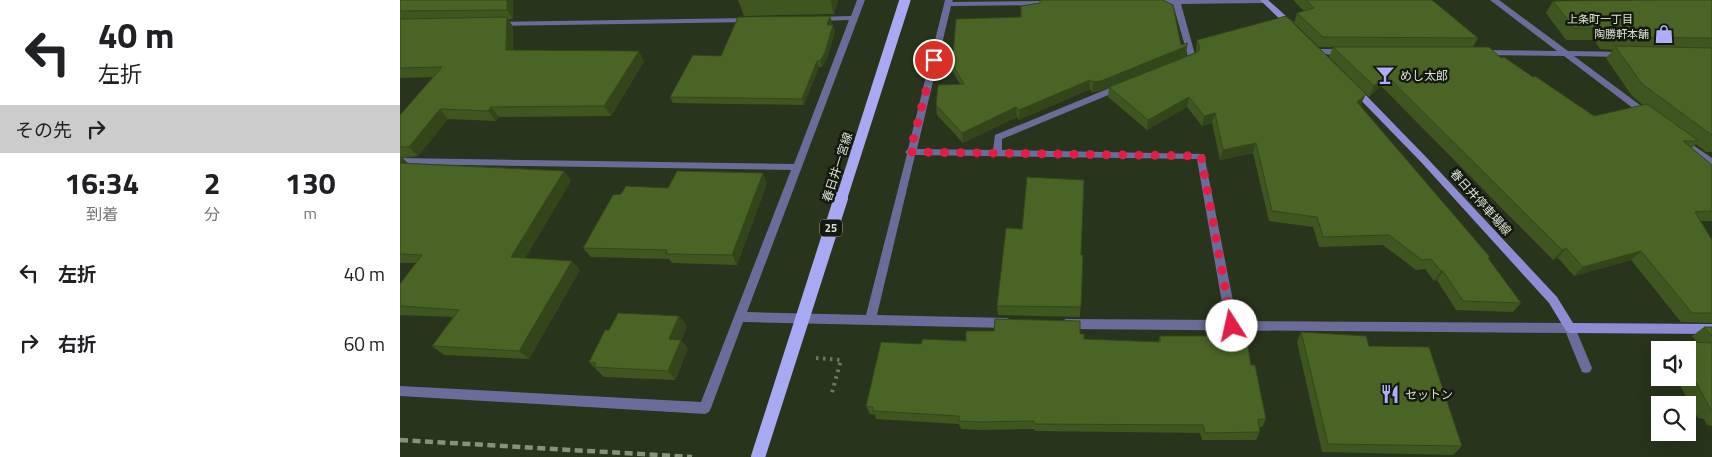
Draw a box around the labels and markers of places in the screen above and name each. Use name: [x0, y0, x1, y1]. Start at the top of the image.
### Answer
shop icon: 陶勝軒本舗: [1653, 23, 1675, 45]
place label: 陶勝軒本舗: [1594, 26, 1649, 42]
pin: [913, 39, 955, 81]
bar icon: めし太郎: [1374, 64, 1396, 86]
place label: めし太郎: [1400, 66, 1448, 85]
restaurant icon: セットン: [1379, 383, 1401, 405]
place label: セットン: [1405, 385, 1453, 404]

